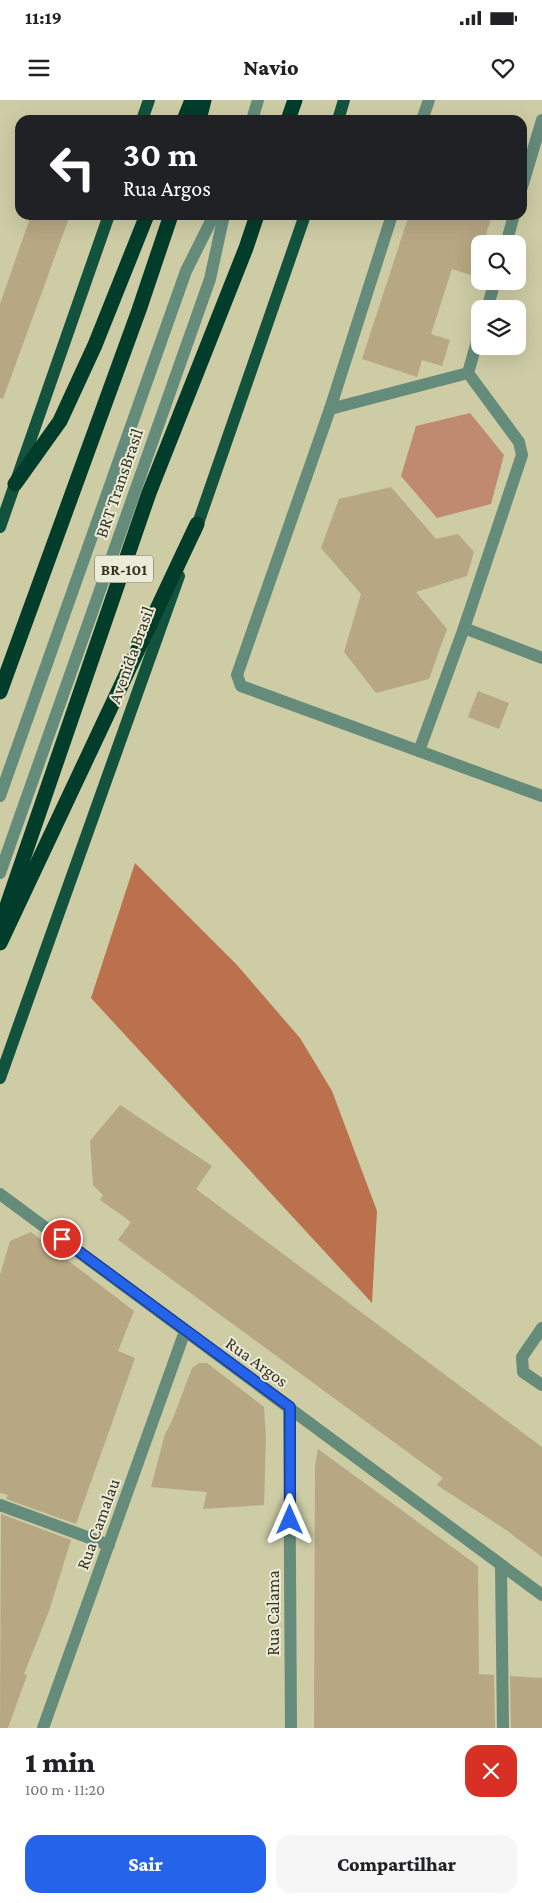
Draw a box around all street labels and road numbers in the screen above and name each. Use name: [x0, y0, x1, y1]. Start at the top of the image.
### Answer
street label: BRT TransBrasil: [91, 426, 147, 540]
road number: BR-101: [95, 556, 153, 582]
street label: Avenida Brasil: [104, 603, 158, 706]
street label: Rua Argos: [222, 1333, 292, 1391]
street label: Rua Camalau: [72, 1475, 124, 1572]
street label: Rua Calama: [263, 1570, 283, 1656]

